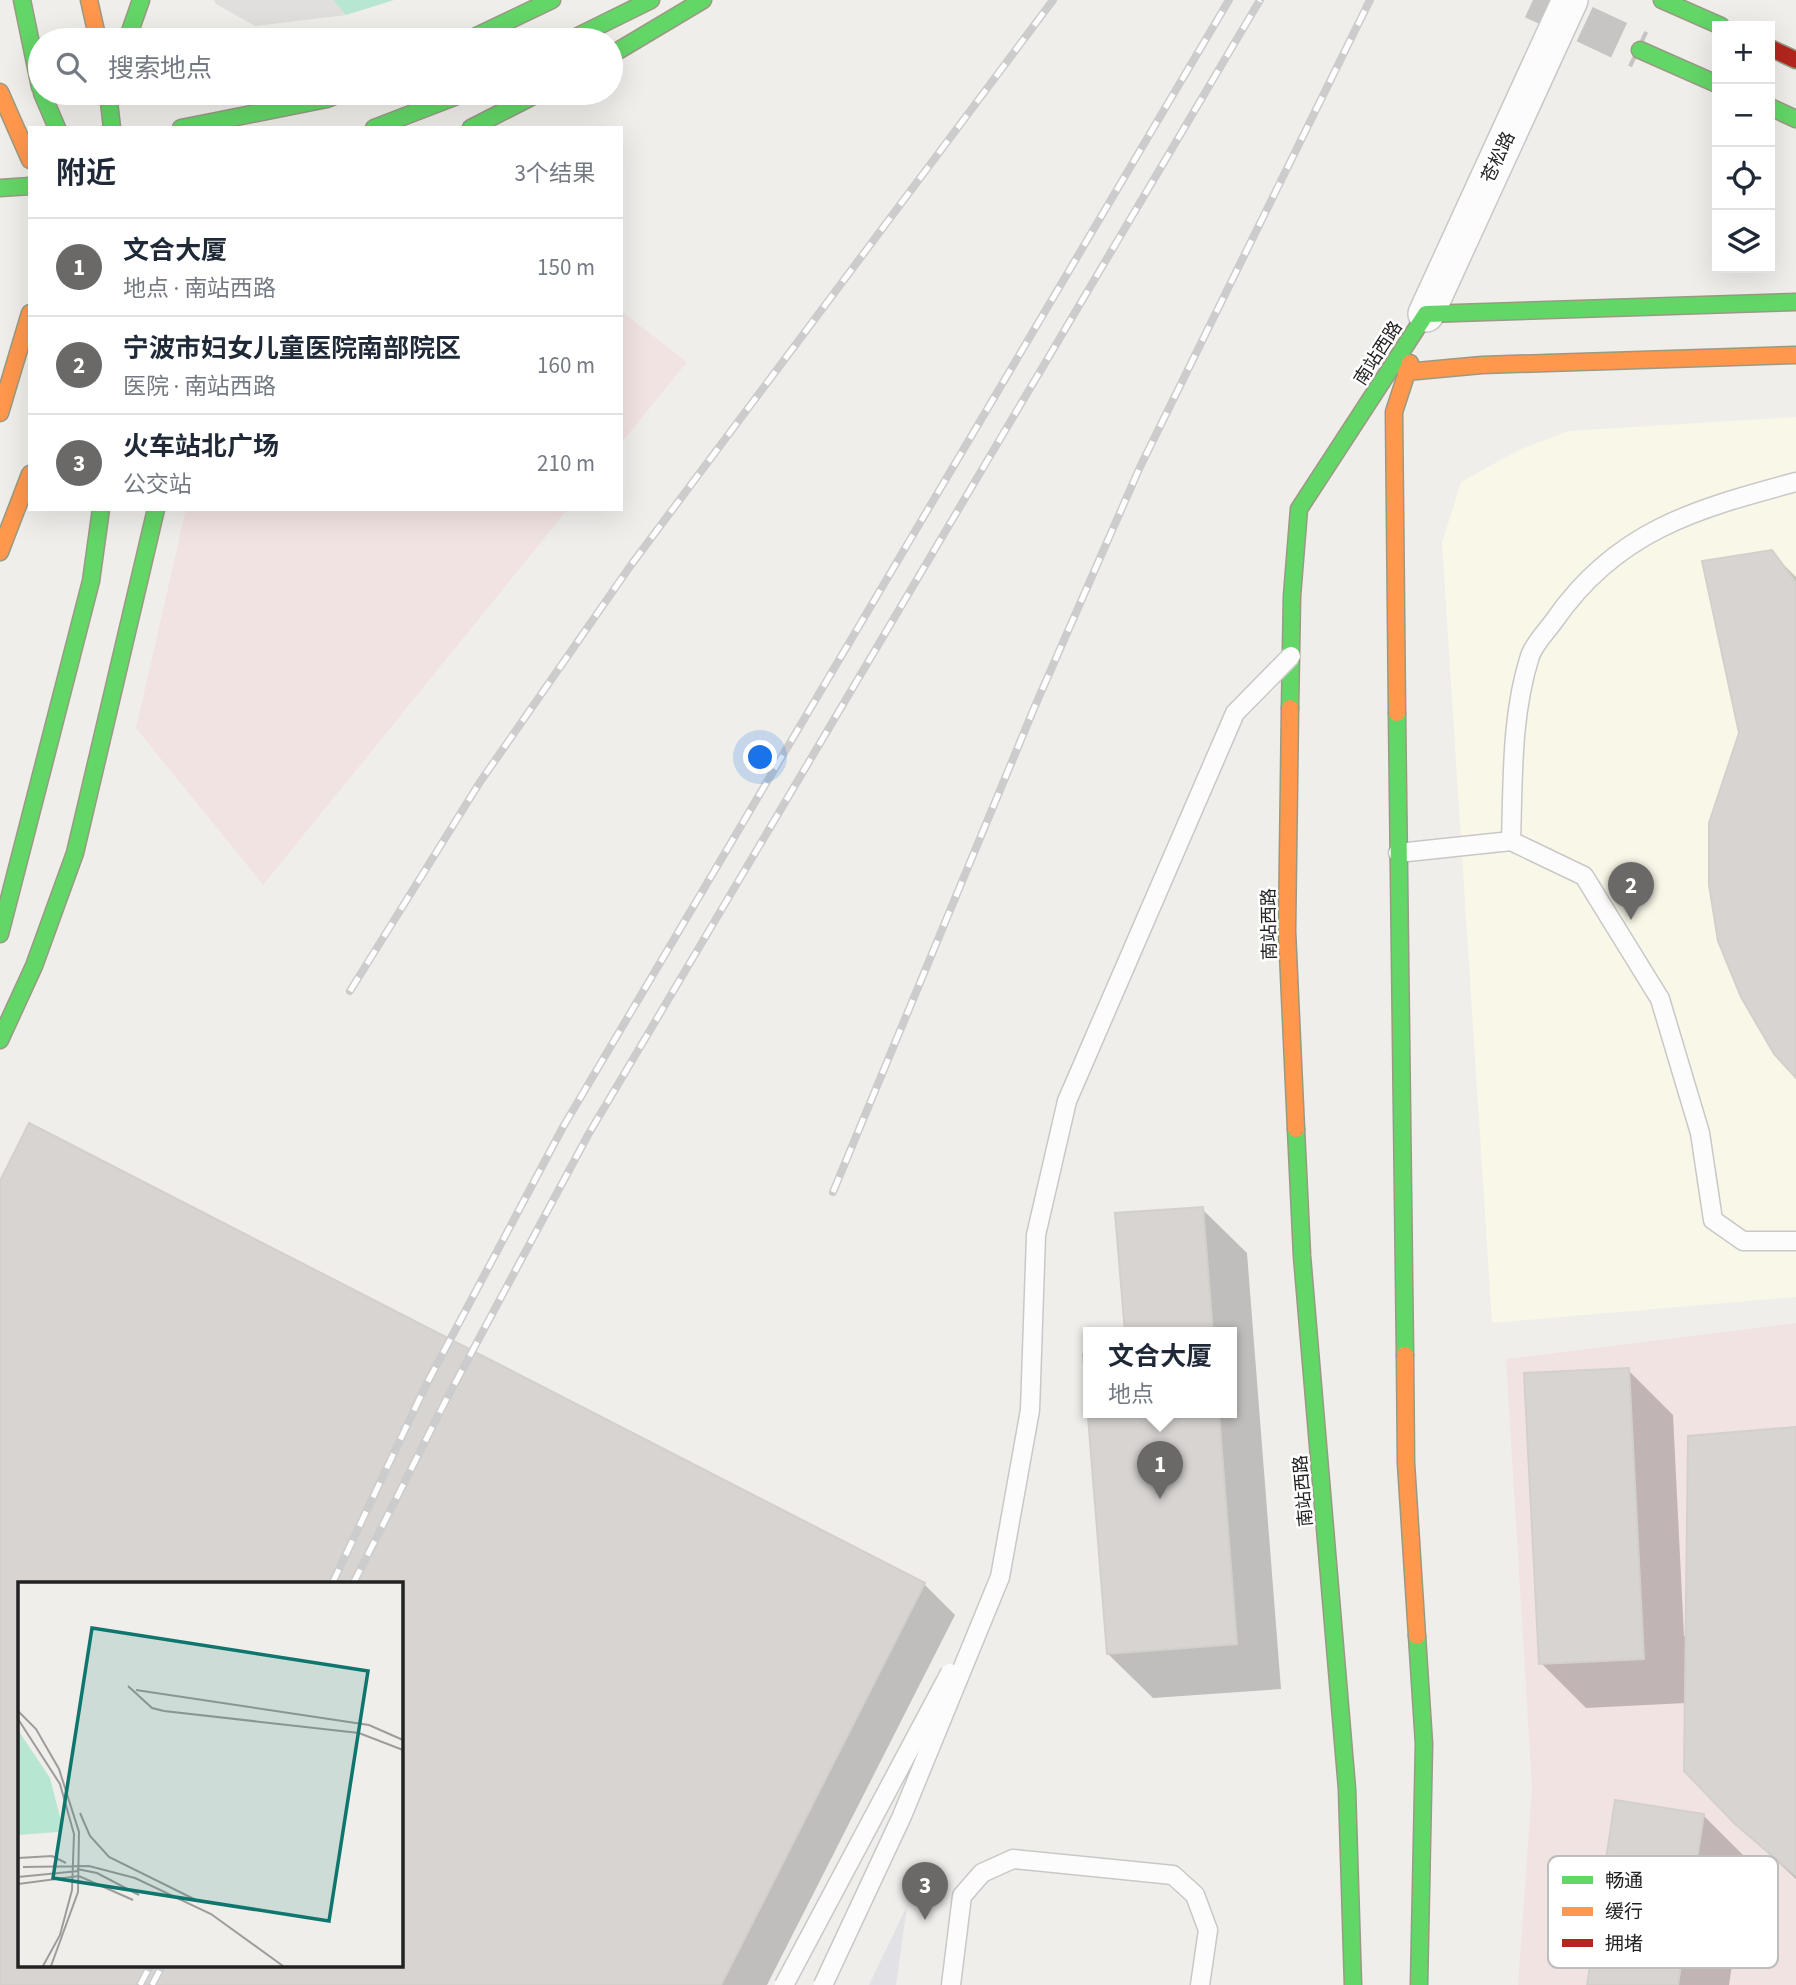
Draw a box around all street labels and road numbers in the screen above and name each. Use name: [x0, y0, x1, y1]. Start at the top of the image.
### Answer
street label: 苍松路: [1476, 127, 1521, 187]
street label: 南站西路: [1348, 316, 1409, 390]
street label: 南站西路: [1256, 888, 1283, 960]
street label: 南站西路: [1288, 1454, 1319, 1528]

